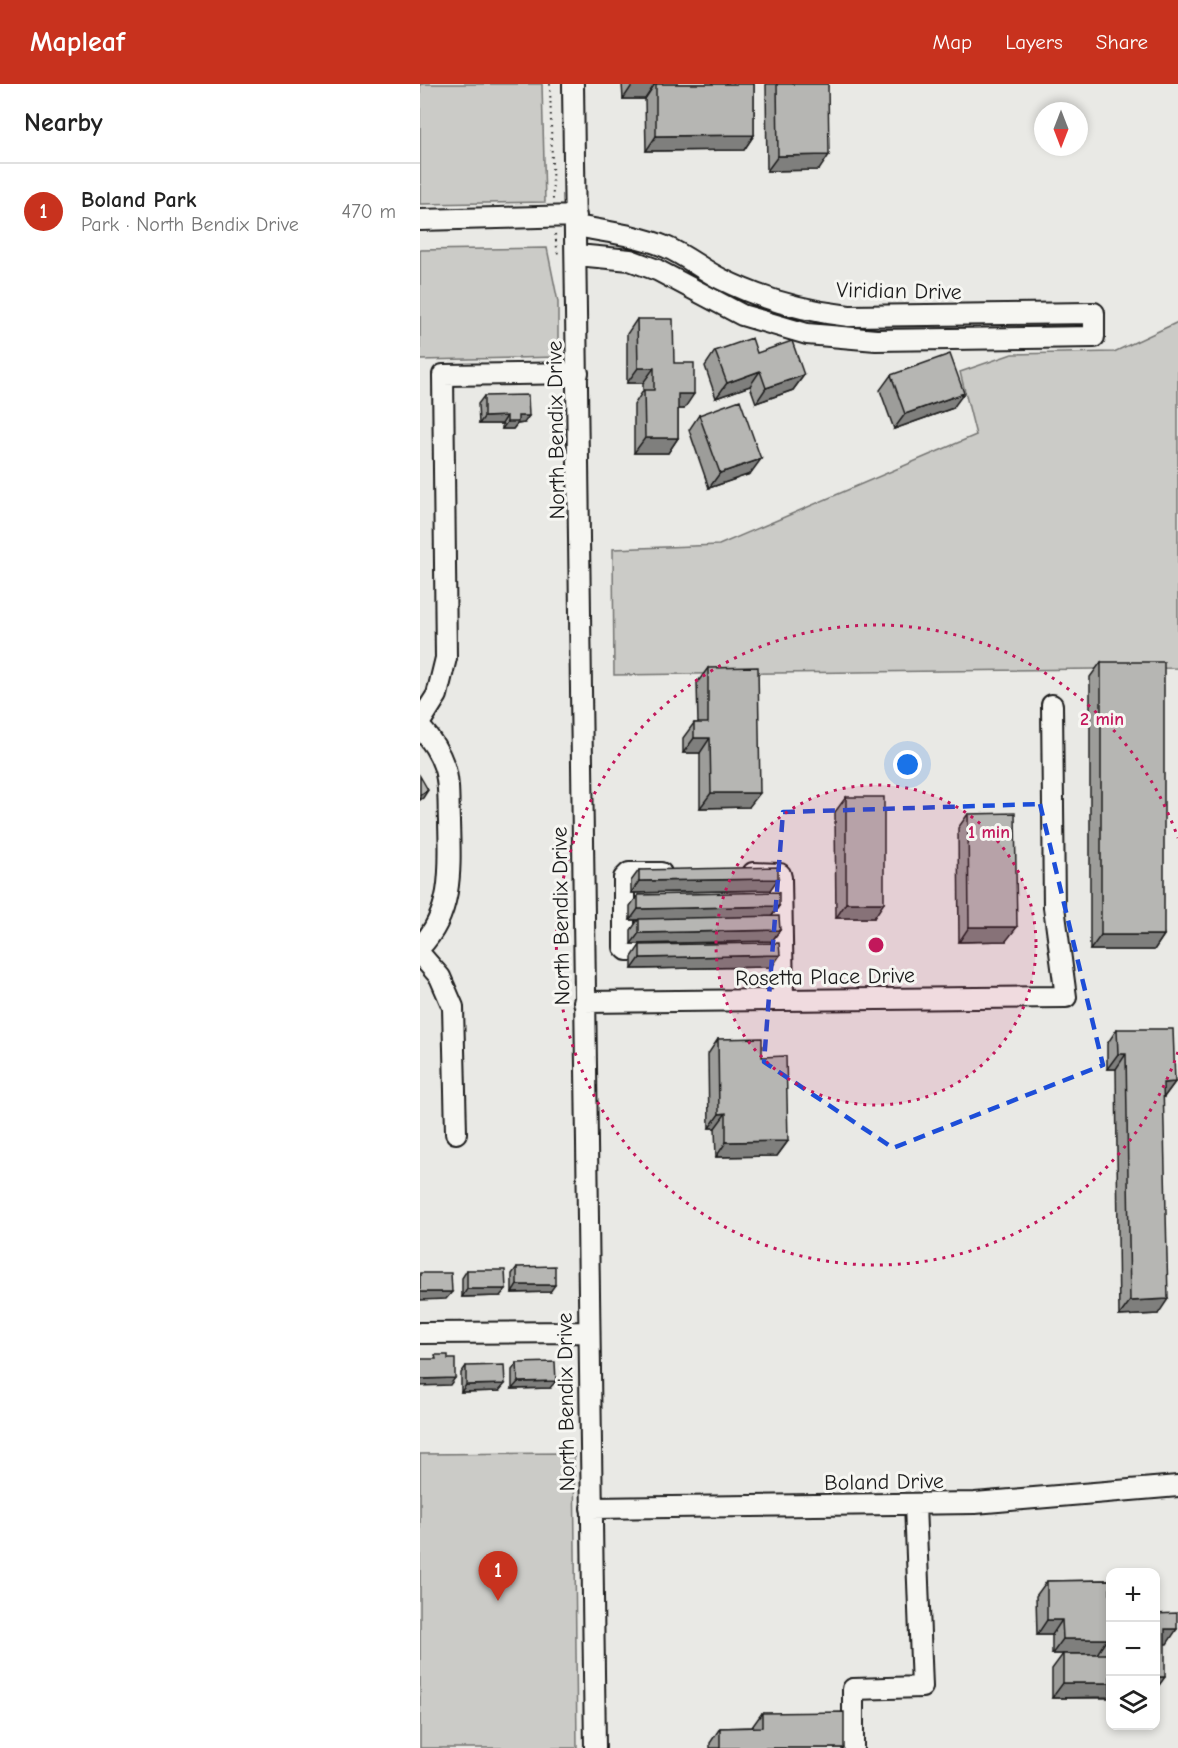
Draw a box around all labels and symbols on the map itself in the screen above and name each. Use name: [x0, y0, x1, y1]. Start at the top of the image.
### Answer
north arrow: [1034, 102, 1088, 156]
street label: Viridian Drive: [836, 277, 962, 305]
street label: North Bendix Drive: [541, 340, 571, 520]
text: 2 min: [1080, 709, 1124, 730]
your location: [893, 750, 922, 779]
text: 1 min: [968, 822, 1010, 843]
street label: North Bendix Drive: [546, 826, 576, 1006]
centre of rings: [866, 935, 886, 955]
street label: Rosetta Place Drive: [735, 962, 915, 992]
street label: North Bendix Drive: [551, 1312, 581, 1492]
street label: Boland Drive: [824, 1468, 944, 1496]
pin: 1: [478, 1552, 518, 1601]

